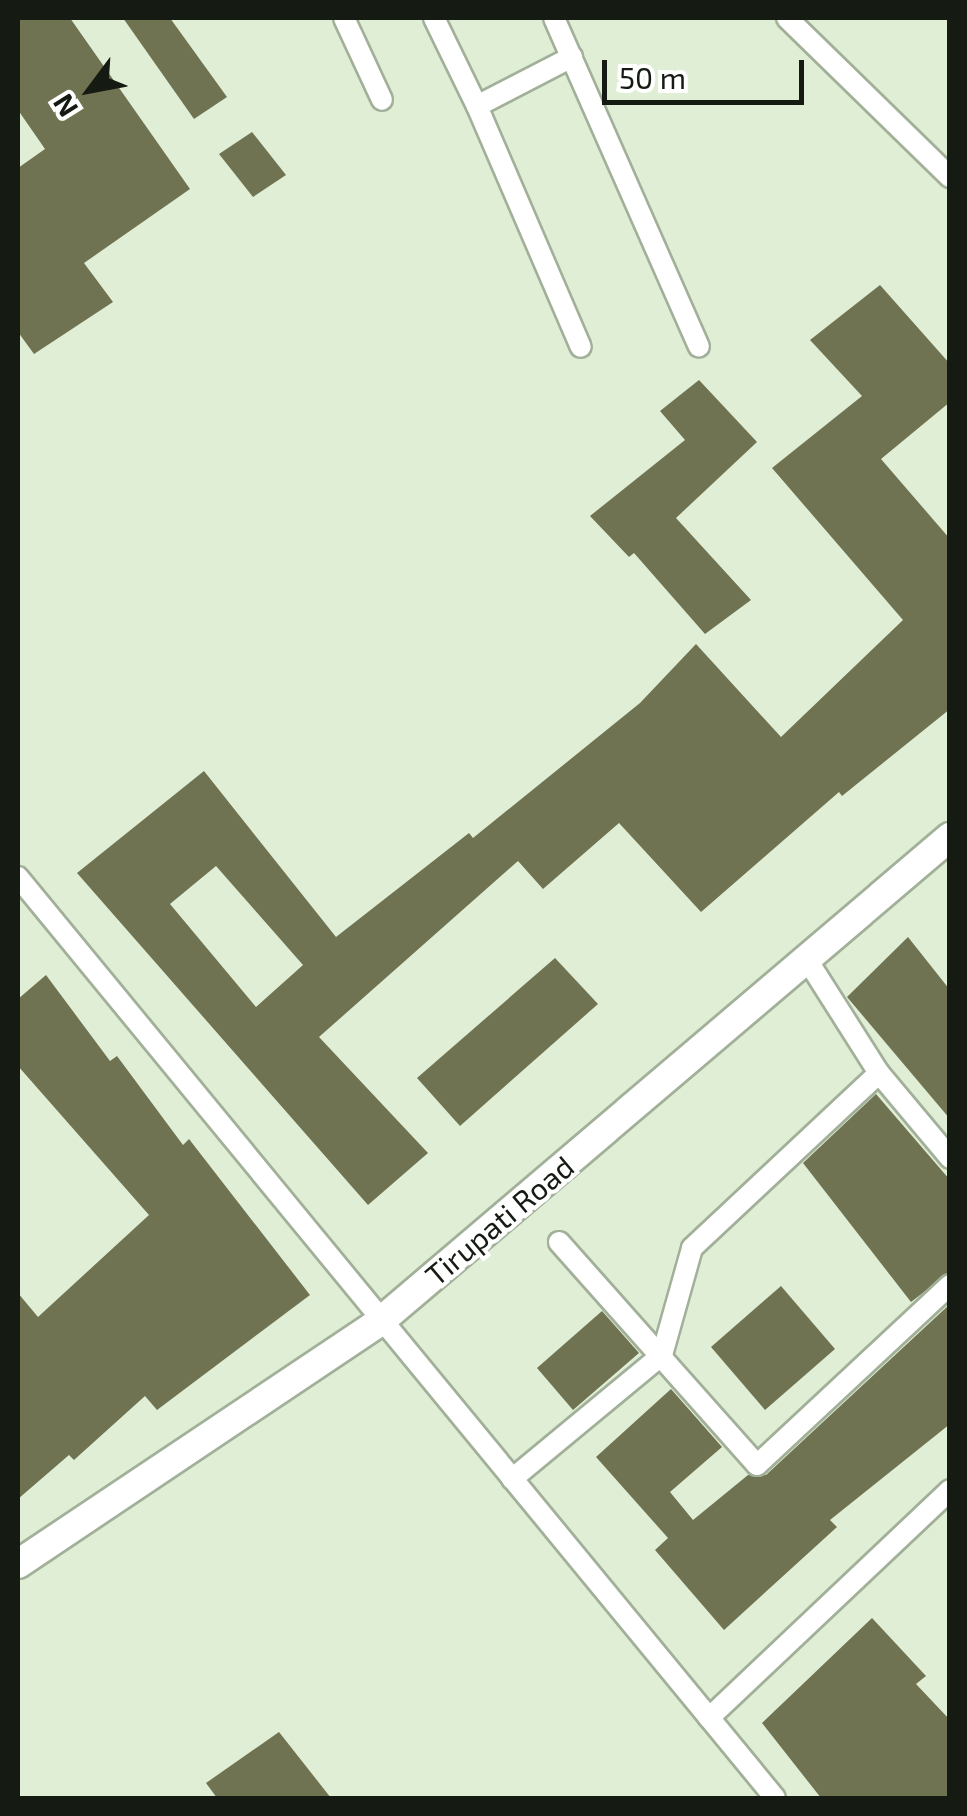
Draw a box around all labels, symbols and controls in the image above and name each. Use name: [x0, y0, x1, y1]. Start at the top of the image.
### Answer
north arrow: [40, 40, 140, 140]
scale bar: [607, 40, 810, 102]
text: 50 m: [619, 59, 686, 95]
text: N: [45, 88, 84, 123]
street label: Tirupati Road: [418, 1148, 580, 1292]

